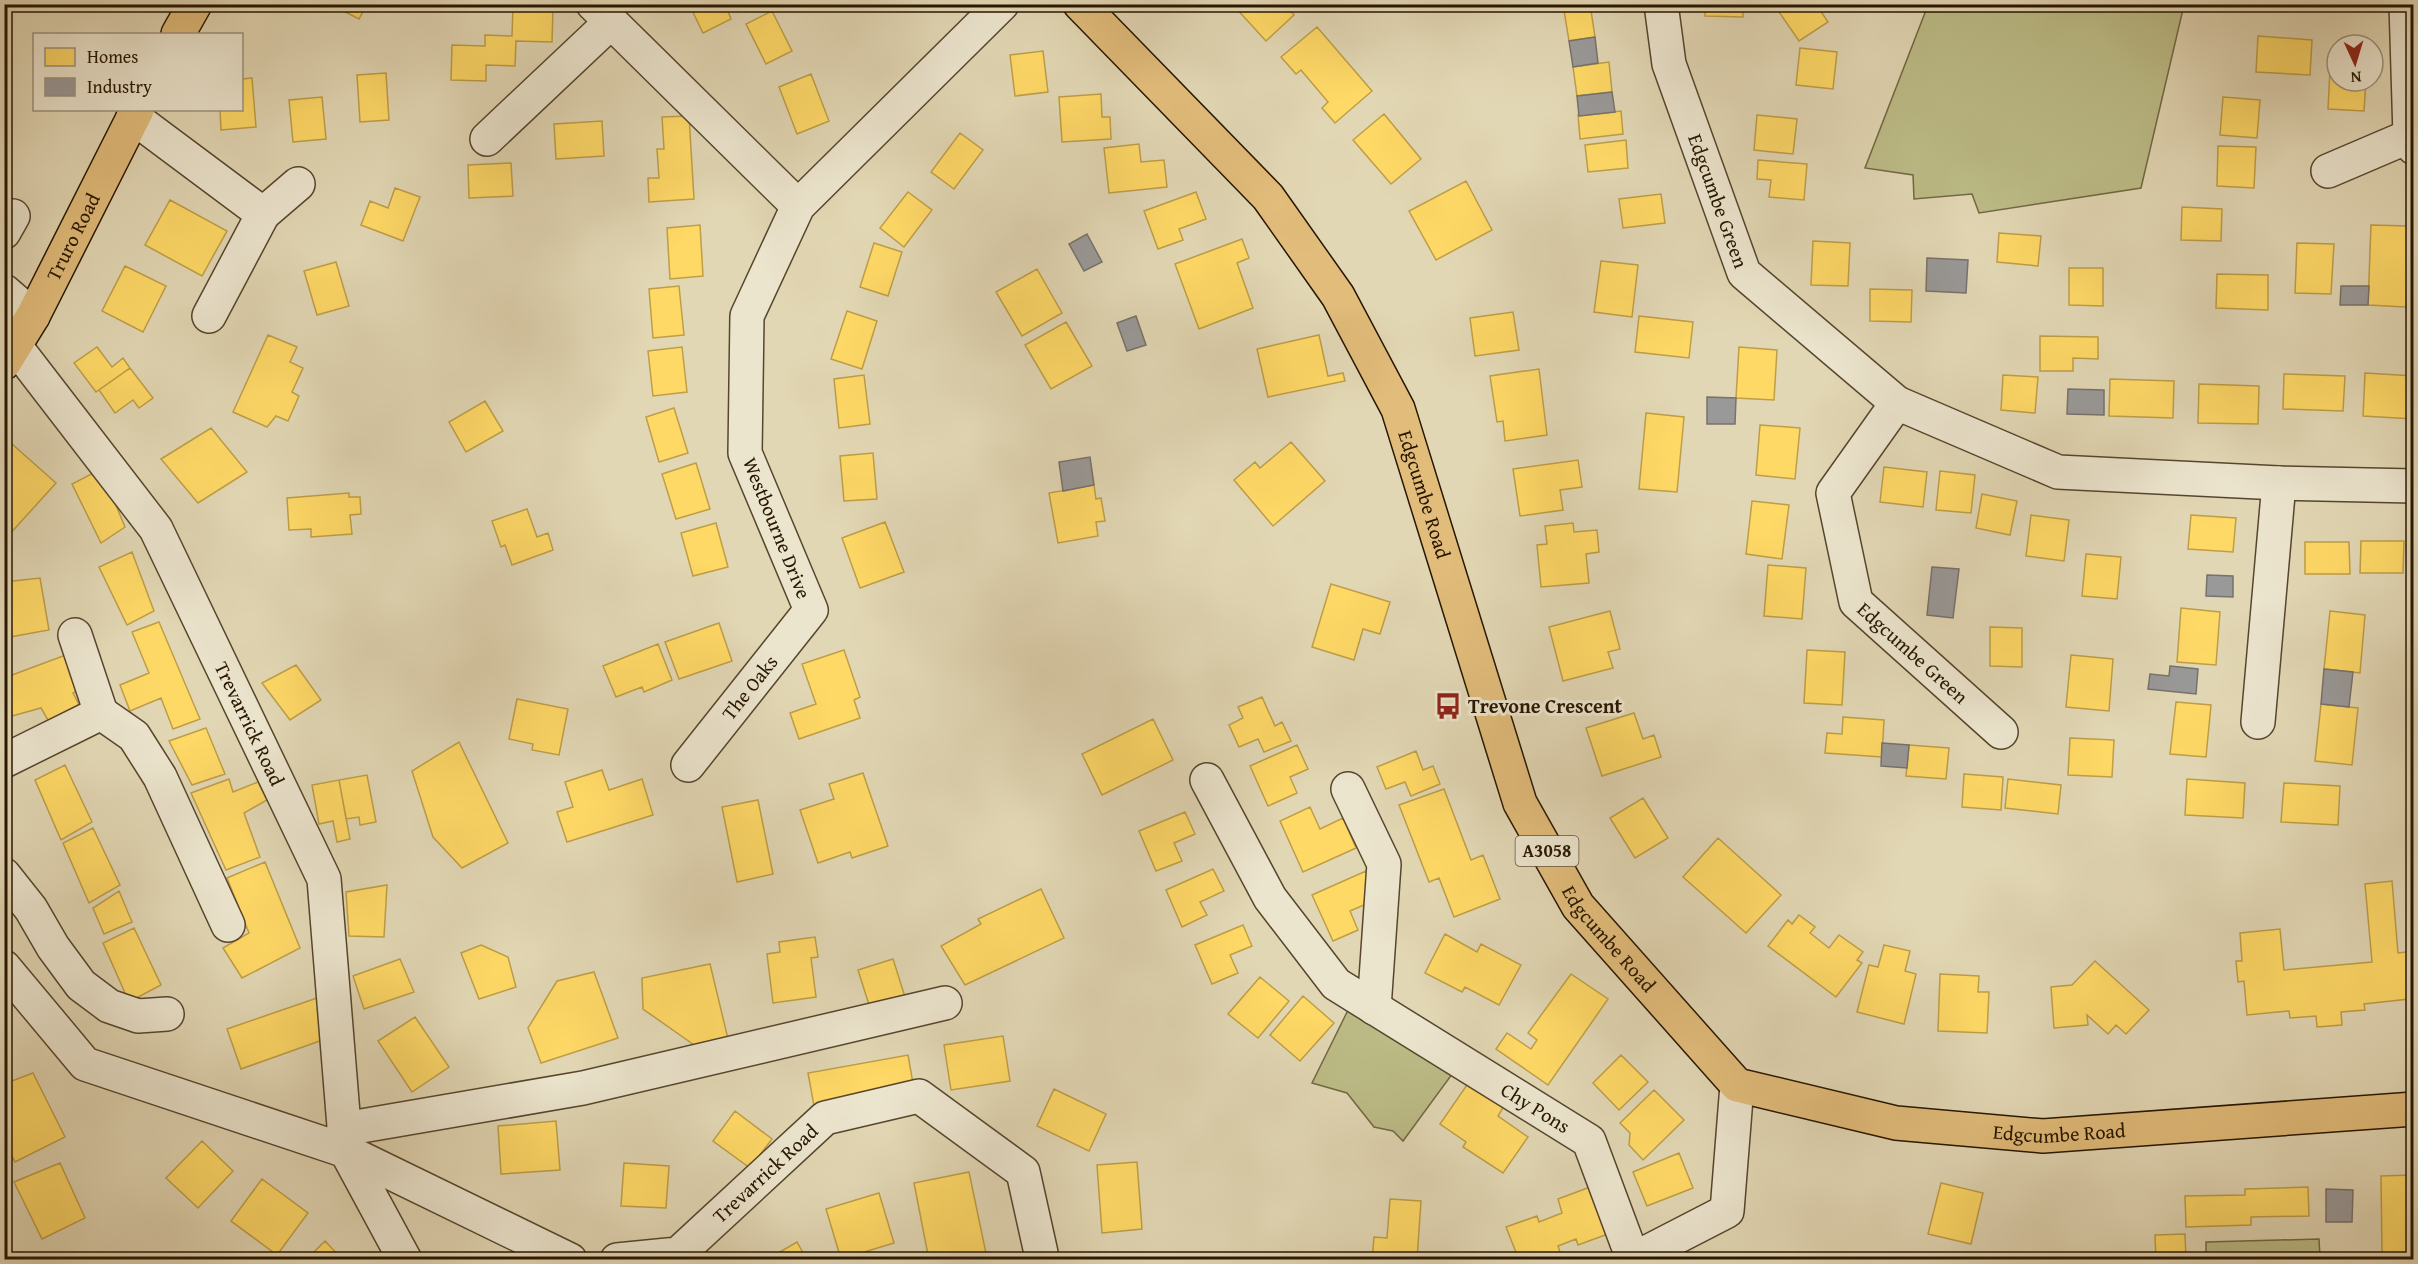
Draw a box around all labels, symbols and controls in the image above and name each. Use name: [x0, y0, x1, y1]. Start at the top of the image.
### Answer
legend: [33, 33, 243, 111]
north arrow: [2325, 33, 2385, 93]
text: Homes: [87, 43, 138, 70]
text: N: [2350, 66, 2362, 90]
text: Industry: [87, 73, 152, 100]
street label: Edgcumbe Green: [1681, 130, 1756, 272]
street label: Truro Road: [38, 187, 107, 285]
street label: Edgcumbe Road: [1391, 426, 1459, 562]
street label: Westbourne Drive: [736, 453, 819, 603]
street label: Edgcumbe Green: [1851, 595, 1975, 710]
street label: The Oaks: [714, 648, 784, 726]
street label: Trevarrick Road: [208, 656, 292, 791]
bus stop icon: Trevone Crescent: [1433, 691, 1463, 721]
place label: Trevone Crescent: [1468, 691, 1623, 720]
road number: A3058: [1516, 836, 1578, 866]
street label: Edgcumbe Road: [1555, 880, 1663, 999]
street label: Chy Pons: [1496, 1075, 1576, 1140]
street label: Edgcumbe Road: [1992, 1115, 2127, 1150]
street label: Trevarrick Road: [706, 1116, 824, 1229]

